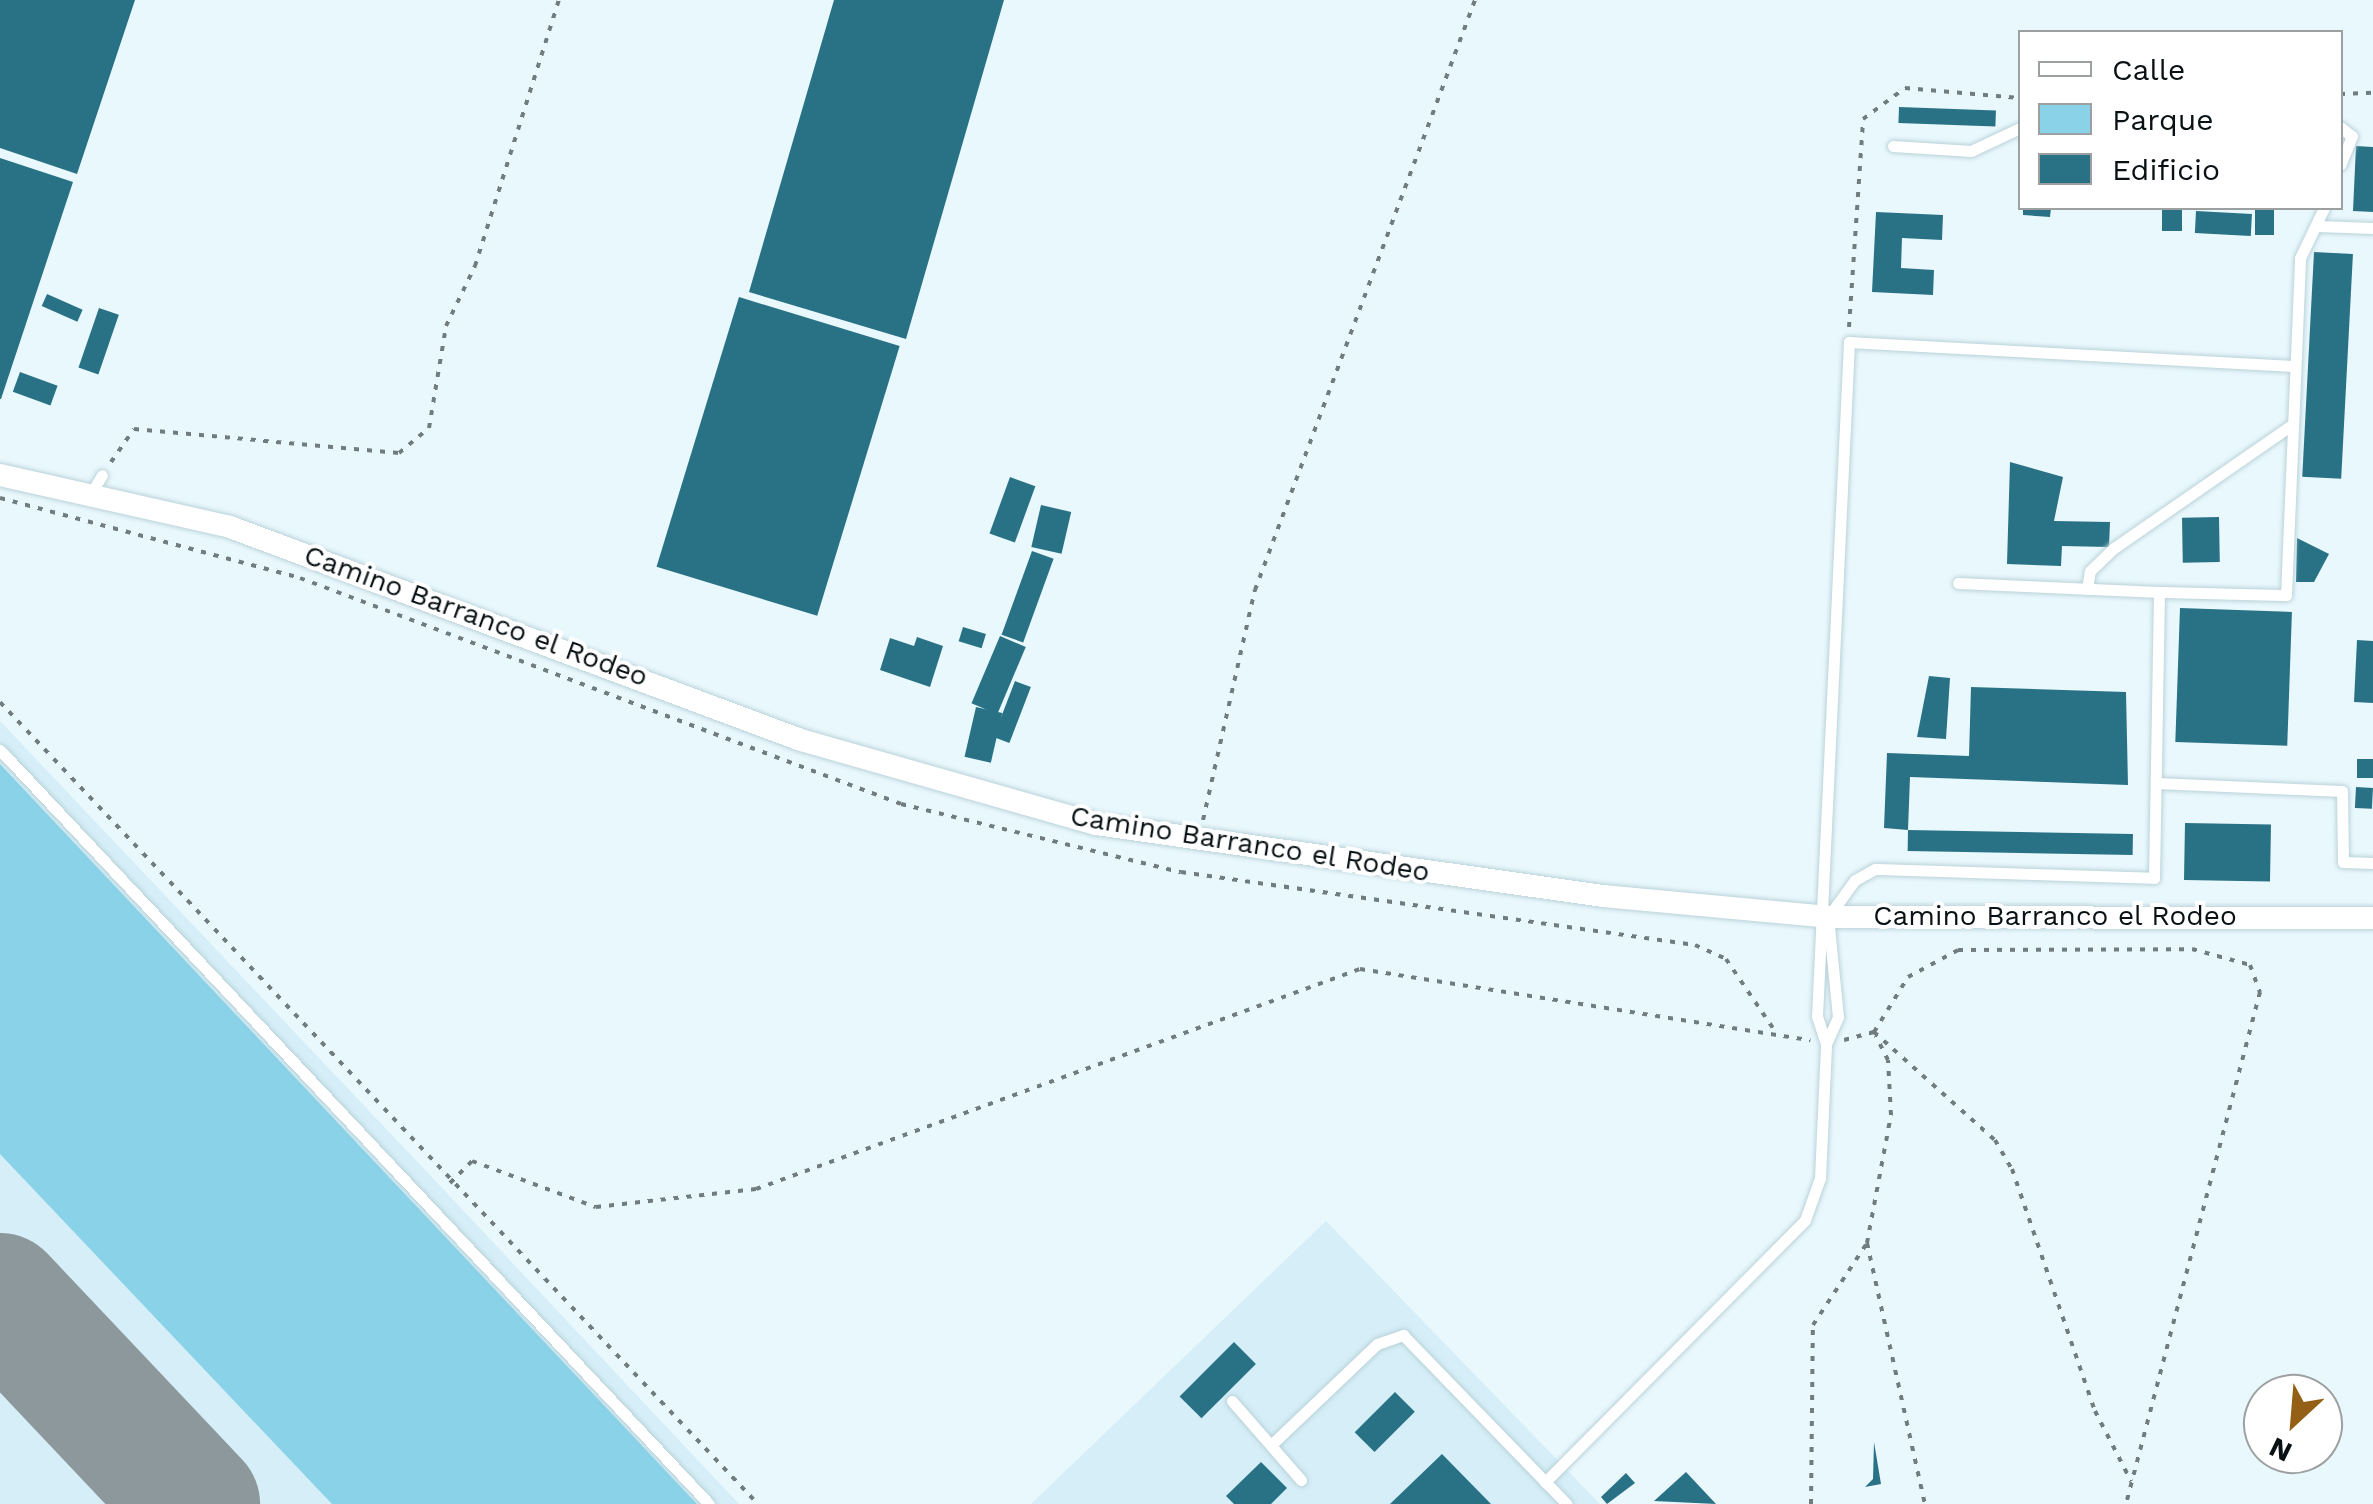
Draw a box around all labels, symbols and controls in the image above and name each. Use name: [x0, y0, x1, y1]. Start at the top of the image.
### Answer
legend: [2018, 30, 2343, 210]
text: Calle: [2112, 52, 2185, 87]
text: Parque: [2112, 102, 2214, 137]
text: Edificio: [2112, 152, 2220, 187]
street label: Camino Barranco el Rodeo: [299, 538, 653, 694]
street label: Camino Barranco el Rodeo: [1067, 799, 1433, 889]
street label: Camino Barranco el Rodeo: [1873, 899, 2237, 933]
north arrow: [2243, 1374, 2343, 1474]
text: N: [2264, 1430, 2297, 1469]

